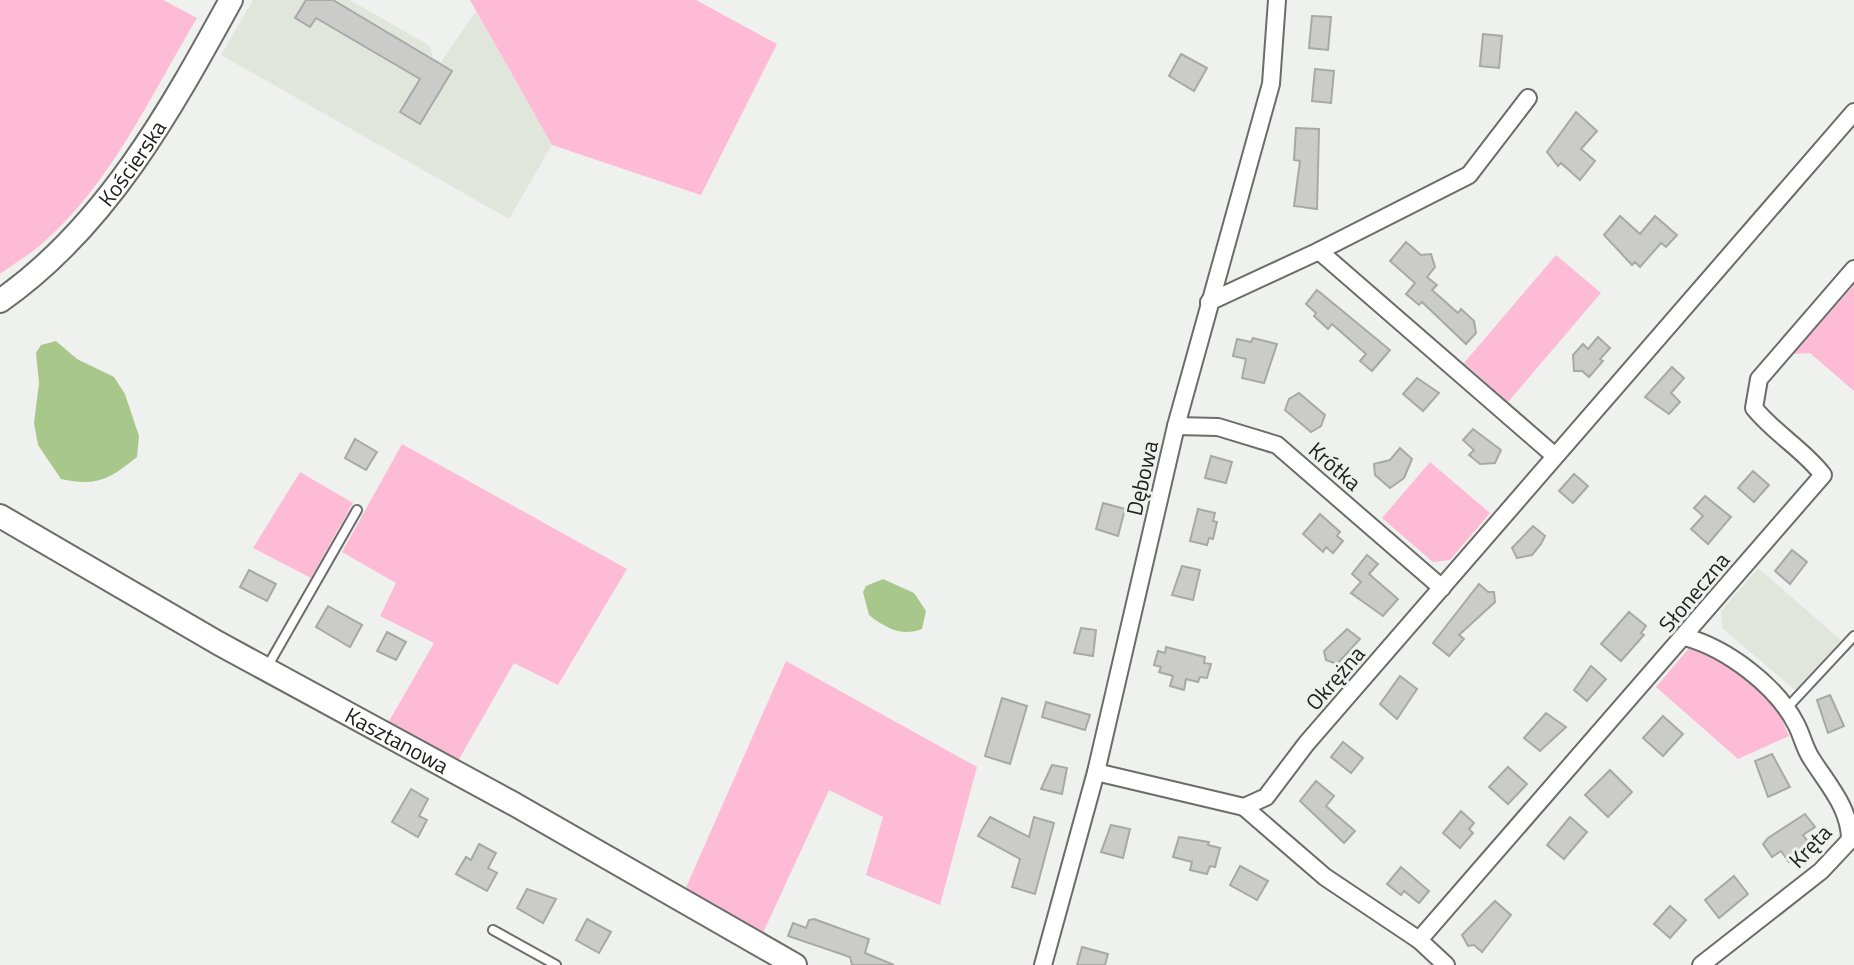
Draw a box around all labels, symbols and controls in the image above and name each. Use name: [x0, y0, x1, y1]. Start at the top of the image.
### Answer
street label: Kościerska: [90, 113, 175, 214]
street label: Krótka: [1301, 433, 1369, 499]
street label: Dębowa: [1117, 437, 1167, 519]
street label: Słoneczna: [1650, 544, 1738, 640]
street label: Okrężna: [1297, 638, 1373, 718]
street label: Kasztanowa: [339, 698, 455, 782]
street label: Kręta: [1781, 816, 1839, 876]

